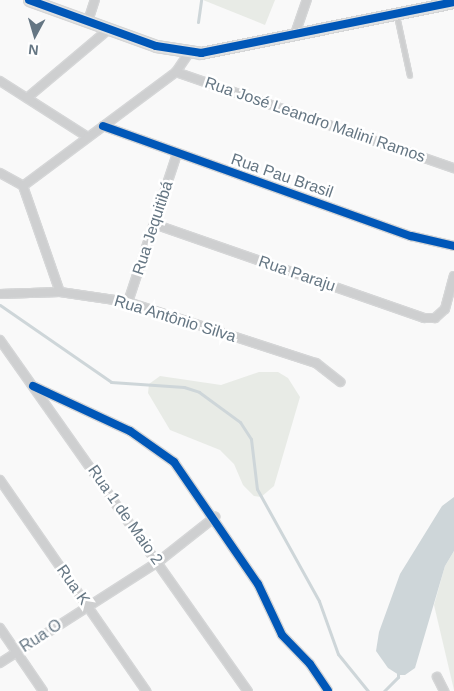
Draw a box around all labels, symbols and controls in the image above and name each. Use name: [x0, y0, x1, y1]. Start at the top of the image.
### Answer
north arrow: [10, 10, 60, 60]
text: N: [28, 41, 39, 58]
street label: Rua José Leandro Malini Ramos: [202, 73, 428, 167]
street label: Rua Pau Brasil: [228, 150, 336, 202]
street label: Rua Jequitibá: [129, 179, 177, 277]
street label: Rua Paraju: [256, 252, 338, 296]
street label: Rua Antônio Silva: [111, 291, 239, 347]
street label: Rua 1 de Maio 2: [83, 461, 167, 569]
street label: Rua K: [52, 561, 94, 609]
street label: Rua O: [16, 615, 66, 657]

